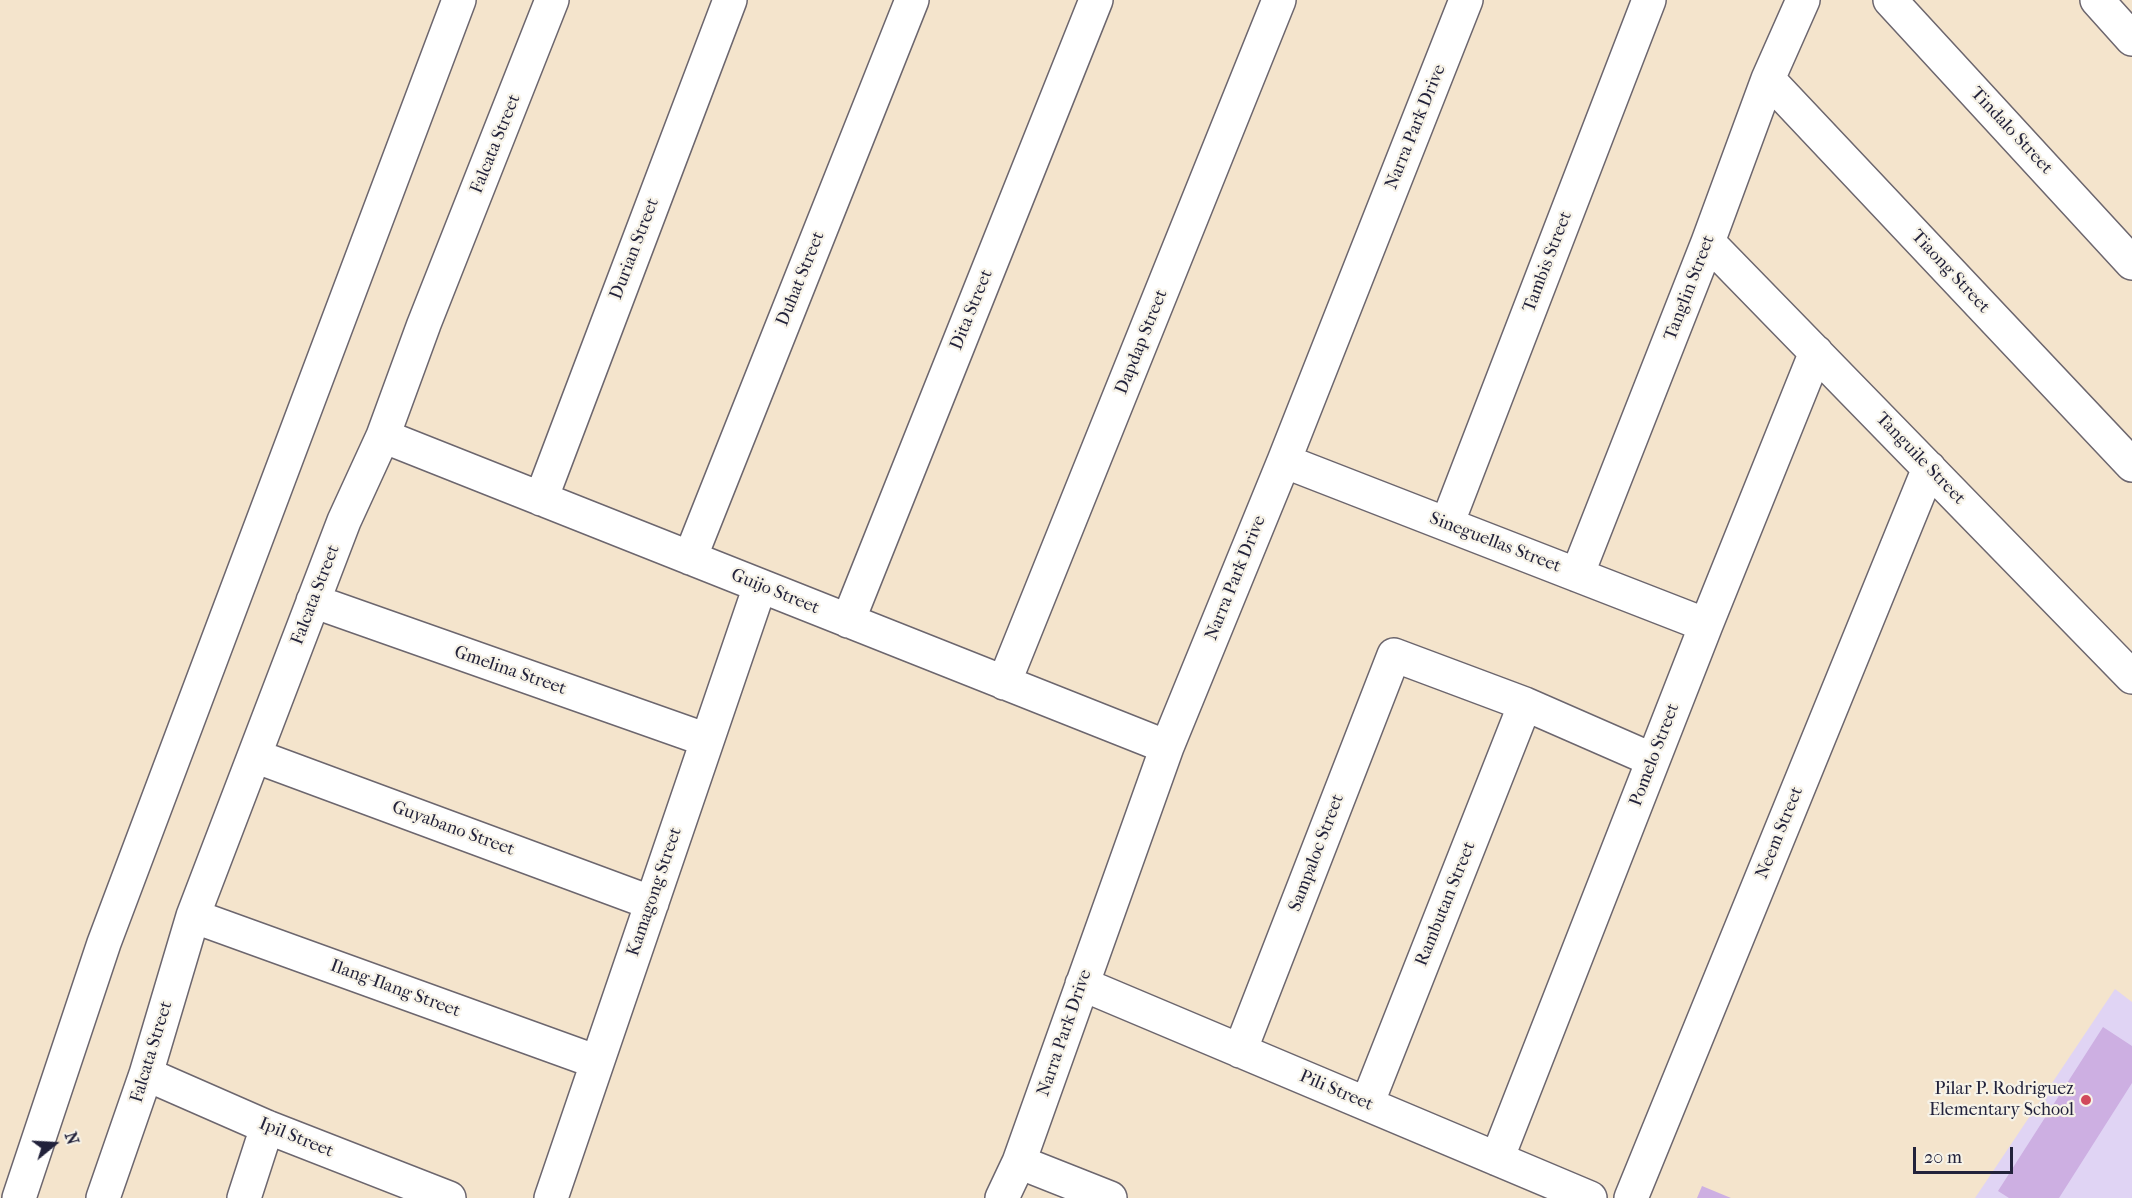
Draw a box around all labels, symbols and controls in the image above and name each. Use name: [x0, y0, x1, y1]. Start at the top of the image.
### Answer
street label: Narra Park Drive: [1381, 61, 1451, 193]
street label: Tindalo Street: [1965, 83, 2057, 179]
street label: Falcata Street: [466, 91, 526, 197]
street label: Durian Street: [606, 195, 664, 303]
street label: Tambis Street: [1519, 208, 1577, 316]
street label: Tiaong Street: [1906, 226, 1994, 318]
street label: Duhat Street: [772, 229, 830, 329]
street label: Tanglin Street: [1660, 232, 1720, 344]
street label: Dita Street: [946, 267, 998, 353]
street label: Dapdap Street: [1111, 286, 1173, 398]
street label: Tanguile Street: [1871, 408, 1969, 510]
street label: Sineguellas Street: [1426, 508, 1564, 578]
street label: Narra Park Drive: [1201, 512, 1271, 644]
street label: Falcata Street: [287, 542, 345, 648]
street label: Guijo Street: [728, 565, 822, 619]
street label: Gmelina Street: [451, 642, 569, 700]
street label: Pomelo Street: [1625, 700, 1685, 810]
street label: Neem Street: [1752, 784, 1808, 882]
street label: Sampaloc Street: [1285, 791, 1349, 915]
street label: Guyabano Street: [389, 797, 517, 861]
street label: Kamagong Street: [623, 825, 687, 959]
street label: Rambutan Street: [1411, 839, 1481, 969]
street label: Ilang-Ilang Street: [327, 955, 463, 1023]
street label: Narra Park Drive: [1033, 967, 1097, 1099]
street label: Falcata Street: [126, 999, 178, 1105]
street label: Pili Street: [1296, 1066, 1376, 1116]
place label: Pilar P. Rodriguez Elementary School: [1929, 1079, 2074, 1122]
marker: Pilar P. Rodriguez Elementary School: [2079, 1093, 2093, 1107]
street label: Ipil Street: [256, 1113, 336, 1163]
north arrow: [24, 1114, 84, 1174]
text: N: [61, 1130, 83, 1147]
scale bar: [1916, 1135, 2016, 1173]
text: 20 m: [1924, 1147, 1962, 1168]

